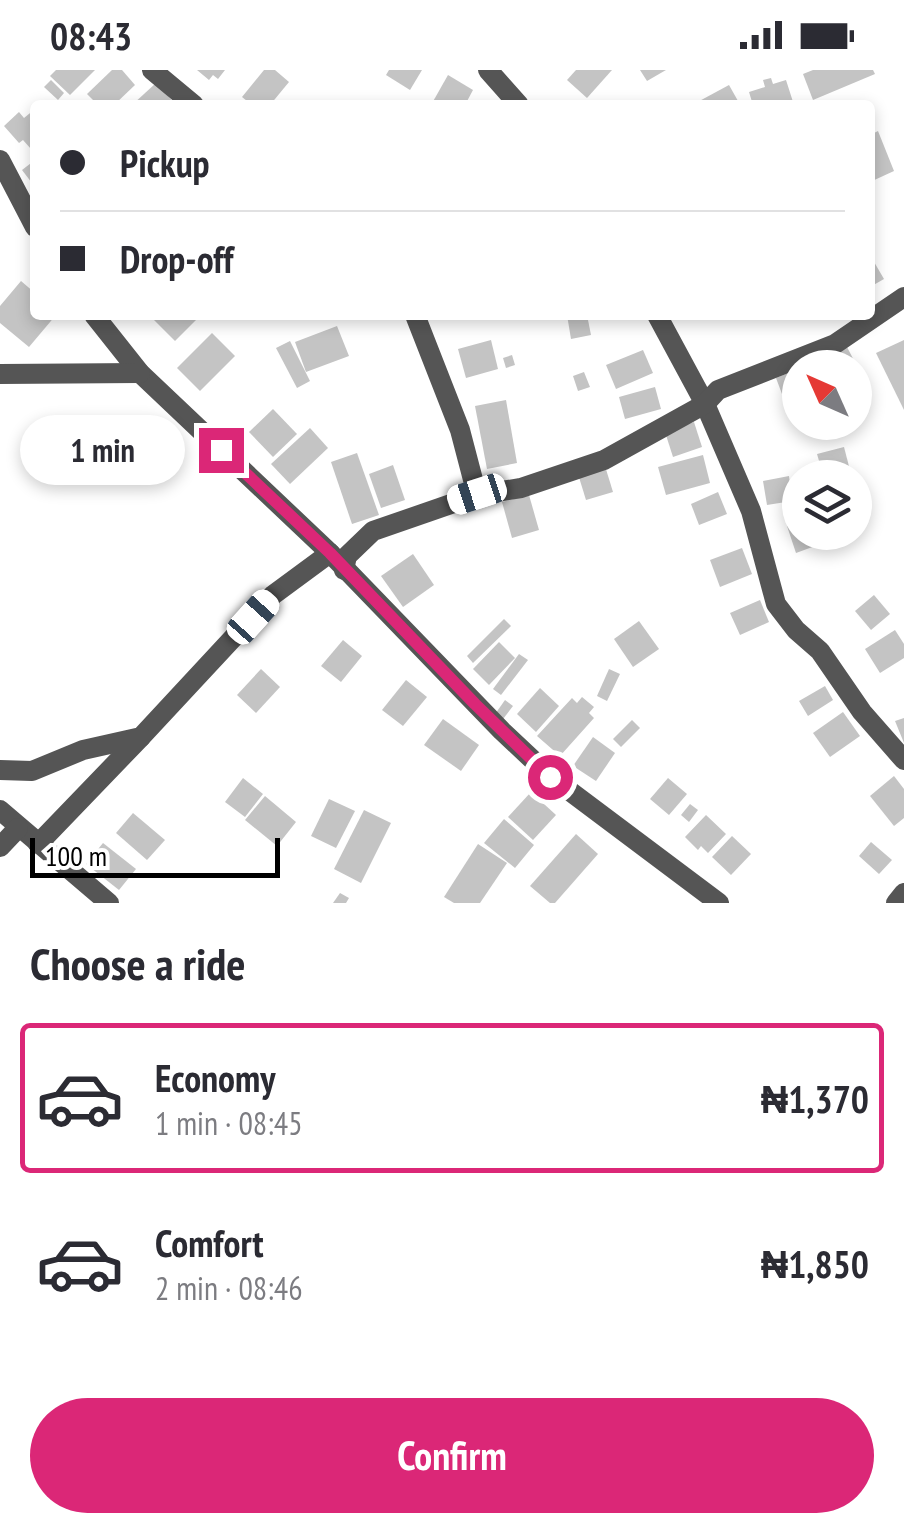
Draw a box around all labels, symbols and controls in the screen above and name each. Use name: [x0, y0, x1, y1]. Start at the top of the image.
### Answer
text: 08:43: [50, 11, 132, 60]
text: Pickup: [120, 138, 210, 187]
text: Drop-off: [120, 234, 234, 283]
north arrow: [782, 350, 872, 440]
map controls: [782, 350, 872, 550]
callout: 1 min: [21, 415, 186, 485]
route end: [199, 428, 244, 473]
text: 1 min: [70, 429, 135, 471]
button: layers: [782, 460, 872, 550]
car: [444, 470, 510, 518]
car: [222, 585, 284, 649]
route start: [528, 755, 573, 800]
scale bar: [30, 833, 280, 878]
text: 100 m: [45, 837, 107, 874]
text: Choose a ride: [30, 934, 245, 992]
icon: car: [35, 1053, 125, 1143]
text: Economy: [155, 1053, 275, 1102]
text: ₦1,370: [761, 1074, 869, 1123]
text: 1 min · 08:45: [155, 1102, 303, 1144]
icon: car: [35, 1218, 125, 1308]
text: Comfort: [155, 1218, 264, 1267]
text: ₦1,850: [761, 1239, 869, 1288]
text: 2 min · 08:46: [155, 1267, 303, 1309]
button: Confirm: [30, 1398, 874, 1513]

